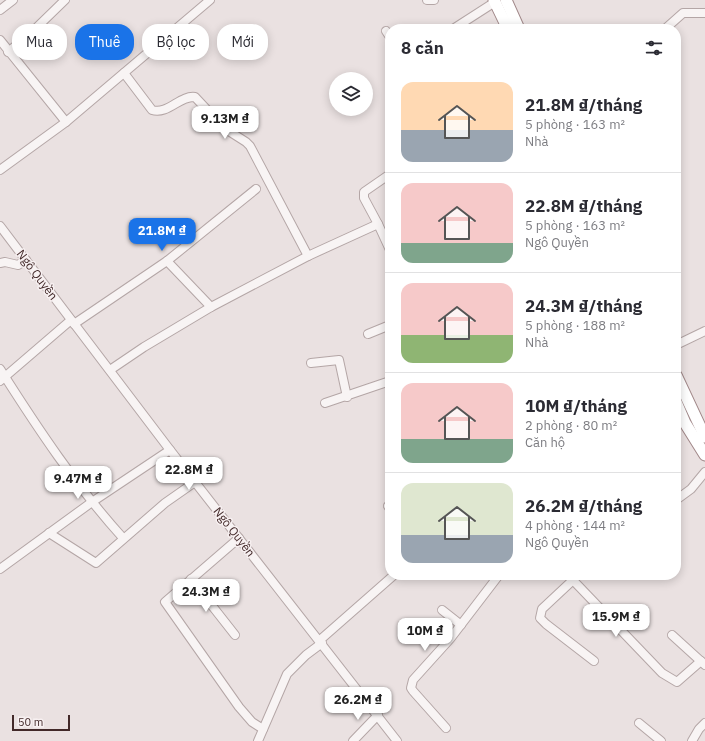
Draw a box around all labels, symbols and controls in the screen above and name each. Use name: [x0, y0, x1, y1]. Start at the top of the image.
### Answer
chip: Mua: [12, 24, 67, 60]
chip: Thuê: [75, 24, 134, 60]
chip: Bộ lọc: [142, 24, 209, 60]
chip: Mới: [217, 24, 268, 60]
text: 8 căn: [401, 37, 444, 59]
icon: filters: [643, 37, 665, 59]
map controls: [329, 72, 373, 116]
button: layers: [329, 72, 373, 116]
text: 21.8M ₫/tháng: [525, 94, 642, 116]
icon: home: [433, 98, 481, 146]
pin: 9.13M ₫: [188, 106, 262, 140]
text: 9.13M ₫: [201, 110, 249, 127]
text: 5 phòng · 163 m²: [525, 116, 625, 133]
text: Nhà: [525, 133, 549, 150]
text: 22.8M ₫/tháng: [525, 195, 642, 217]
icon: home: [433, 199, 481, 247]
text: 5 phòng · 163 m²: [525, 217, 625, 234]
pin: 21.8M ₫: [125, 218, 199, 252]
text: 21.8M ₫: [138, 222, 186, 239]
text: Ngô Quyền: [525, 234, 589, 251]
street label: Ngô Quyền: [14, 247, 61, 303]
text: 24.3M ₫/tháng: [525, 295, 642, 317]
icon: home: [433, 299, 481, 347]
text: 5 phòng · 188 m²: [525, 317, 625, 334]
text: Nhà: [525, 334, 549, 351]
text: 10M ₫/tháng: [525, 395, 627, 417]
icon: home: [433, 399, 481, 447]
text: 2 phòng · 80 m²: [525, 417, 617, 434]
text: Căn hộ: [525, 434, 565, 451]
pin: 22.8M ₫: [152, 457, 226, 491]
text: 22.8M ₫: [165, 461, 213, 478]
pin: 9.47M ₫: [41, 466, 115, 500]
text: 9.47M ₫: [54, 470, 102, 487]
text: 26.2M ₫/tháng: [525, 495, 642, 517]
icon: home: [433, 499, 481, 547]
street label: Ngô Quyền: [210, 504, 258, 560]
text: 4 phòng · 144 m²: [525, 517, 625, 534]
text: Ngô Quyền: [525, 534, 589, 551]
pin: 24.3M ₫: [169, 579, 243, 613]
text: 24.3M ₫: [182, 583, 230, 600]
pin: 15.9M ₫: [579, 604, 653, 638]
text: 15.9M ₫: [592, 608, 640, 625]
pin: 10M ₫: [397, 618, 453, 652]
text: 10M ₫: [407, 622, 443, 639]
pin: 26.2M ₫: [321, 687, 395, 721]
text: 26.2M ₫: [334, 691, 382, 708]
scale bar: [12, 713, 70, 732]
text: 50 m: [18, 715, 43, 729]

